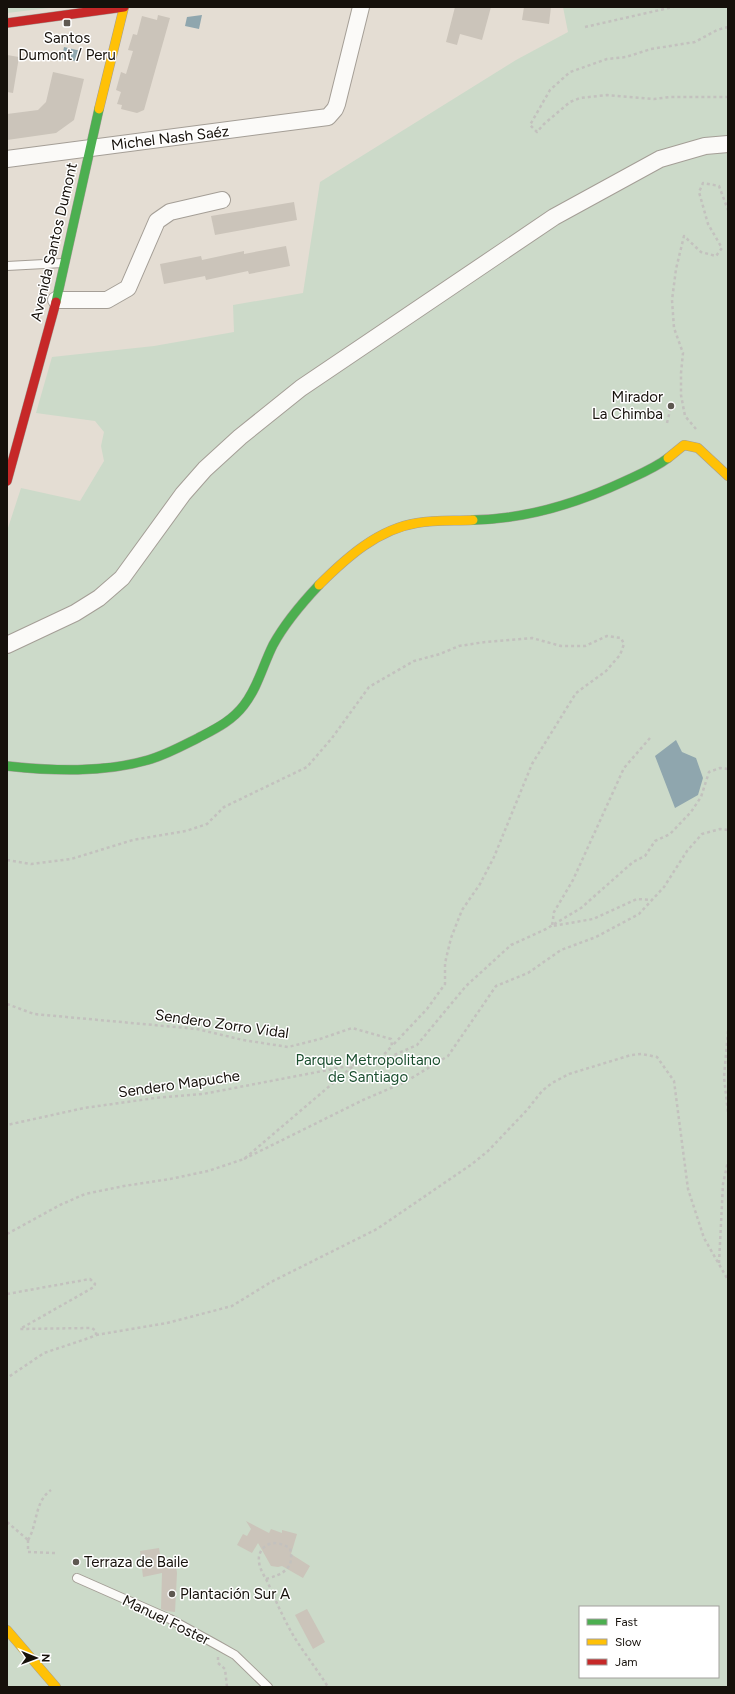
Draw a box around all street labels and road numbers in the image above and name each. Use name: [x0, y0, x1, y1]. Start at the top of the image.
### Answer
street label: Michel Nash Saéz: [110, 122, 230, 154]
street label: Avenida Santos Dumont: [27, 161, 81, 323]
street label: Sendero Zorro Vidal: [154, 1006, 290, 1042]
street label: Sendero Mapuche: [117, 1067, 241, 1101]
street label: Manuel Foster: [119, 1591, 213, 1649]

